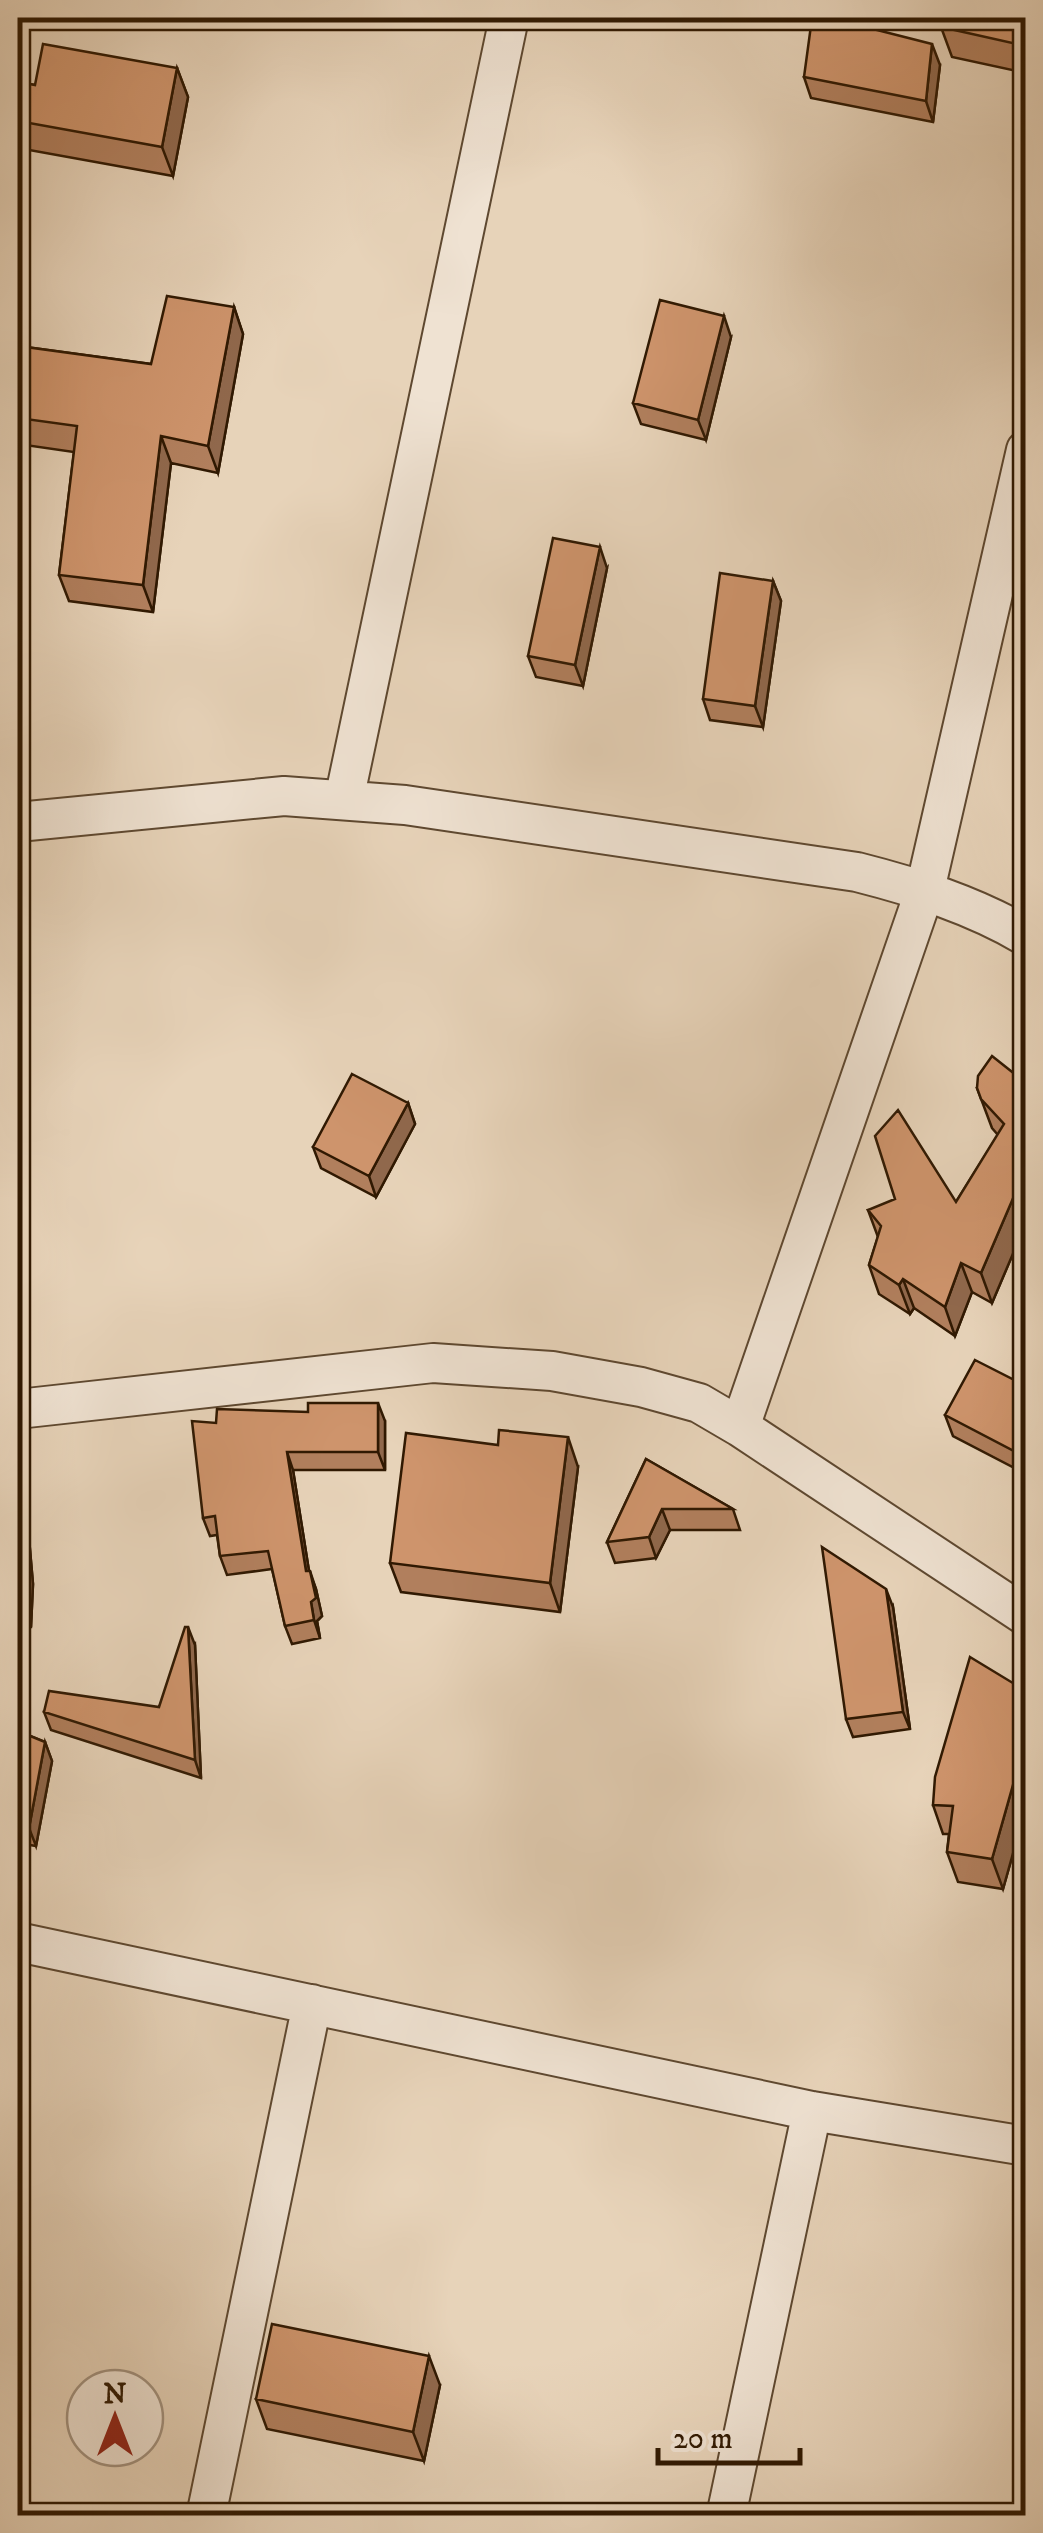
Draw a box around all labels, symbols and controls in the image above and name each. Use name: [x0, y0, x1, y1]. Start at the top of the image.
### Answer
north arrow: [65, 2368, 165, 2468]
text: N: [104, 2377, 127, 2412]
scale bar: [658, 2403, 800, 2465]
text: 20 m: [673, 2421, 733, 2458]

